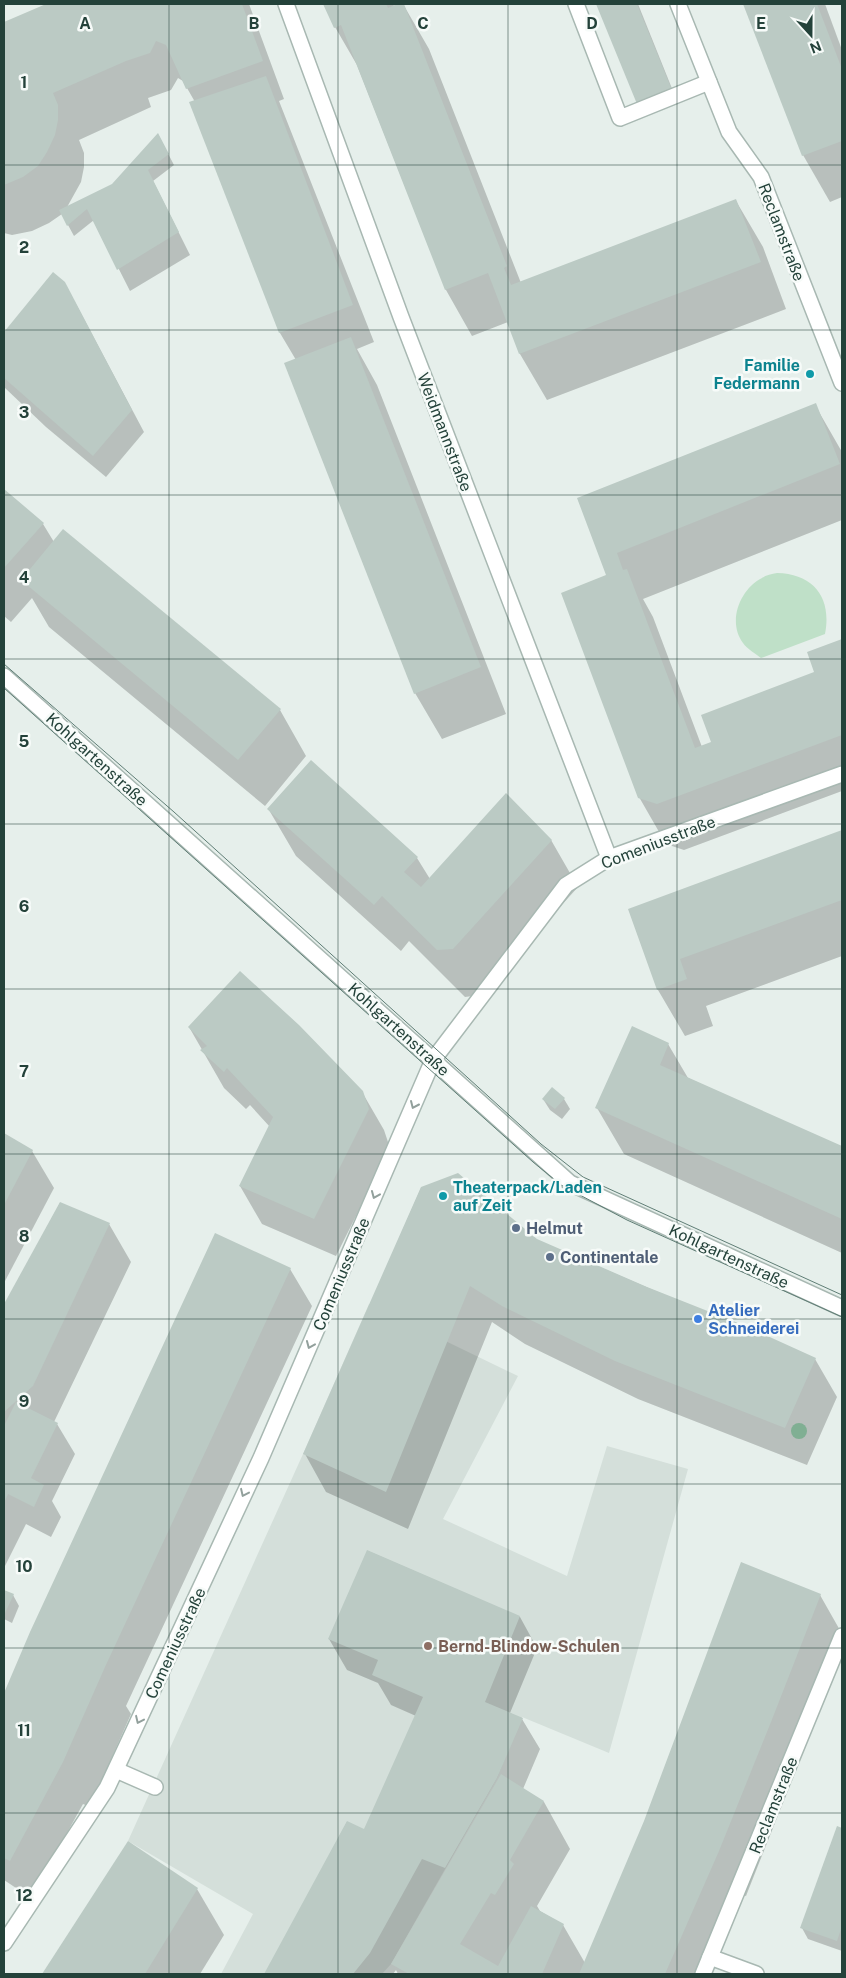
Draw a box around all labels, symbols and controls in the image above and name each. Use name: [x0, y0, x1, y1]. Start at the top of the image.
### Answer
north arrow: [786, 10, 836, 60]
text: A: [79, 14, 91, 33]
text: B: [249, 14, 260, 33]
text: C: [417, 14, 429, 33]
text: D: [586, 14, 598, 33]
text: E: [756, 14, 766, 33]
text: N: [808, 38, 824, 57]
text: 1: [21, 73, 27, 92]
street label: Reclamstraße: [754, 181, 809, 284]
text: 2: [19, 238, 29, 257]
place label: Familie Federmann: [713, 356, 800, 393]
marker: Familie Federmann: [804, 368, 816, 380]
street label: Weidmannstraße: [413, 370, 476, 494]
text: 3: [19, 403, 29, 422]
text: 4: [19, 568, 30, 587]
street label: Kohlgartenstraße: [42, 709, 151, 810]
text: 5: [19, 732, 30, 751]
street label: Comeniusstraße: [598, 812, 718, 873]
text: 6: [19, 897, 29, 916]
street label: Kohlgartenstraße: [344, 979, 453, 1080]
text: 7: [19, 1062, 29, 1081]
one-way arrow: [409, 1100, 420, 1109]
place label: Theaterpack/Laden auf Zeit: [453, 1178, 602, 1215]
marker: Theaterpack/Laden auf Zeit: [437, 1190, 449, 1202]
one-way arrow: [370, 1191, 380, 1199]
street label: Comeniusstraße: [309, 1215, 374, 1334]
place label: Helmut: [526, 1219, 583, 1238]
street label: Kohlgartenstraße: [666, 1220, 792, 1293]
marker: Helmut: [510, 1222, 522, 1234]
text: 8: [19, 1227, 30, 1246]
place label: Continentale: [560, 1248, 659, 1267]
marker: Continentale: [544, 1251, 556, 1263]
place label: Atelier Schneiderei: [708, 1301, 799, 1338]
marker: Atelier Schneiderei: [692, 1313, 704, 1325]
one-way arrow: [305, 1340, 316, 1349]
text: 9: [19, 1392, 29, 1411]
one-way arrow: [240, 1488, 251, 1497]
text: 10: [15, 1557, 33, 1576]
street label: Comeniusstraße: [141, 1584, 210, 1702]
place label: Bernd-Blindow-Schulen: [438, 1637, 620, 1656]
marker: Bernd-Blindow-Schulen: [422, 1640, 434, 1652]
one-way arrow: [135, 1715, 145, 1724]
text: 11: [17, 1721, 31, 1740]
street label: Reclamstraße: [745, 1754, 802, 1857]
text: 12: [15, 1886, 33, 1905]

